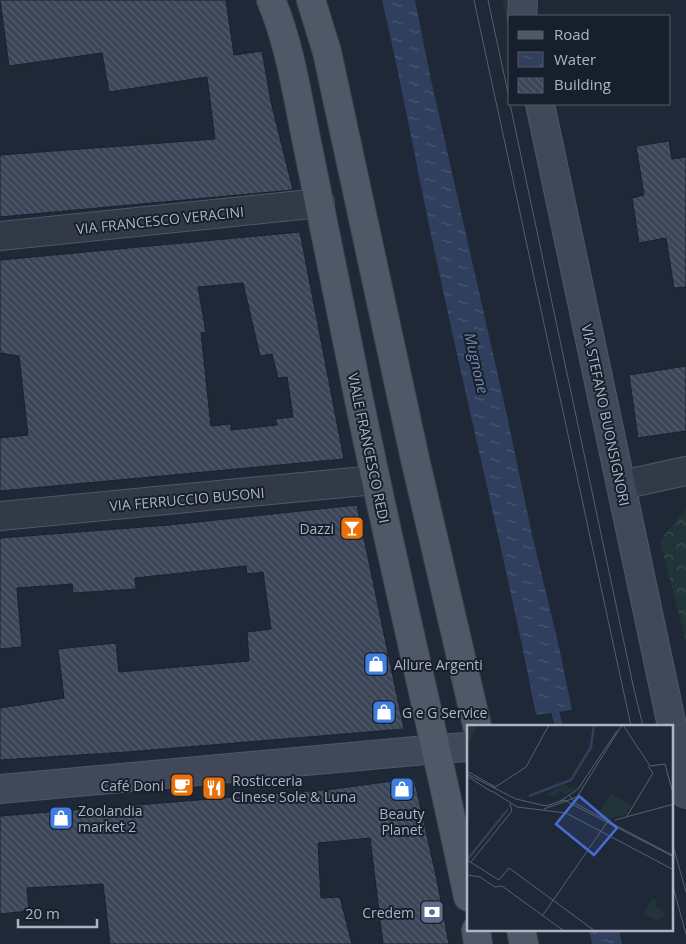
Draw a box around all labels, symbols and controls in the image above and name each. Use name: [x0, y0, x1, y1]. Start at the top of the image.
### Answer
legend: [508, 15, 671, 105]
text: Road: [554, 24, 590, 44]
text: Water: [554, 49, 596, 69]
text: Building: [554, 74, 611, 94]
street label: VIA FRANCESCO VERACINI: [75, 202, 245, 238]
street label: VIA STEFANO BUONSIGNORI: [577, 322, 635, 508]
water label: Mugnone: [460, 330, 494, 396]
street label: VIALE FRANCESCO REDI: [344, 371, 394, 525]
street label: VIA FERRUCCIO BUSONI: [109, 483, 265, 515]
bar icon: Dazzi: [339, 515, 365, 541]
place label: Dazzi: [299, 519, 334, 538]
shop icon: Allure Argenti: [363, 651, 389, 677]
place label: Allure Argenti: [394, 655, 483, 674]
shop icon: G e G Service: [371, 699, 397, 725]
place label: G e G Service: [402, 703, 488, 722]
inset map: [467, 725, 674, 932]
place label: Rosticceria Cinese Sole & Luna: [232, 771, 356, 806]
cafe icon: Café Doni: [169, 772, 195, 798]
restaurant icon: Rosticceria Cinese Sole & Luna: [201, 775, 227, 801]
place label: Café Doni: [100, 776, 164, 795]
shop icon: Beauty Planet: [389, 776, 415, 802]
place label: Zoolandia market 2: [78, 801, 143, 836]
place label: Beauty Planet: [379, 804, 426, 839]
shop icon: Zoolandia market 2: [48, 805, 74, 831]
scale bar: [18, 896, 96, 928]
bank icon: Credem: [419, 899, 445, 925]
text: 20 m: [25, 903, 60, 923]
place label: Credem: [362, 903, 414, 922]

